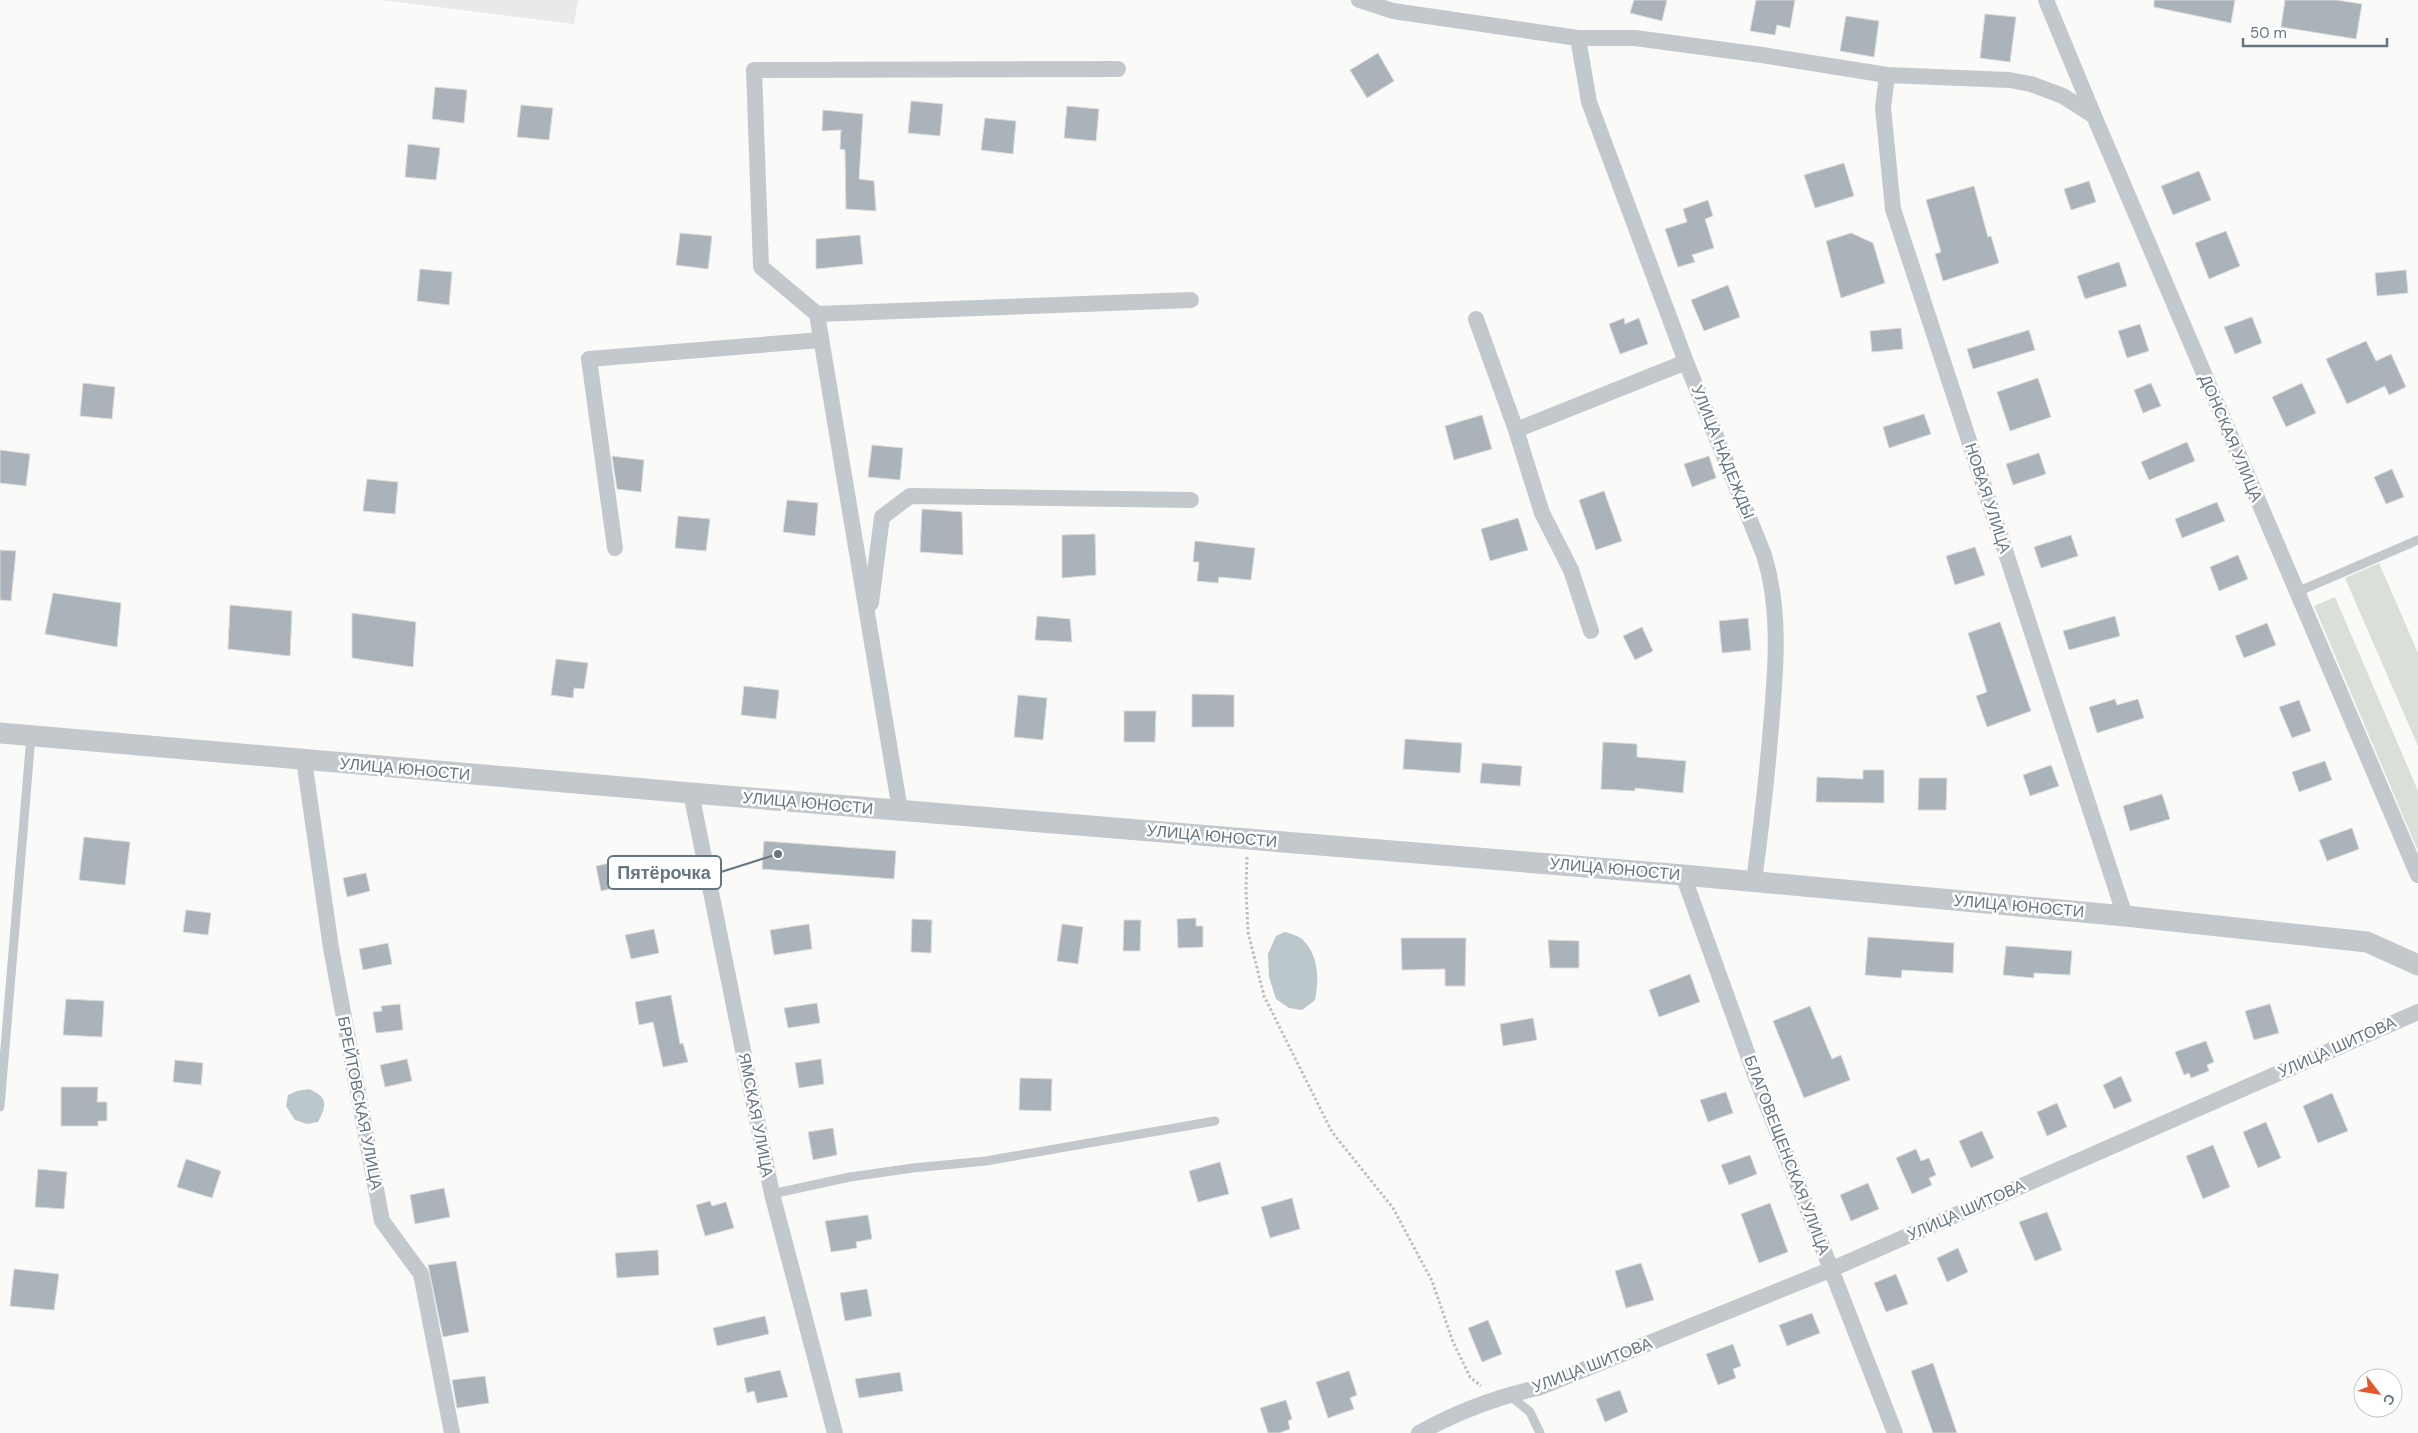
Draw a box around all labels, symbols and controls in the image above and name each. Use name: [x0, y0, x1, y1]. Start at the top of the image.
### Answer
scale bar: [2243, 15, 2387, 47]
text: 50 m: [2250, 23, 2287, 43]
street label: ДОНСКАЯ УЛИЦА: [2195, 371, 2267, 505]
street label: УЛИЦА НАДЕЖДЫ: [1687, 382, 1759, 522]
street label: НОВАЯ УЛИЦА: [1960, 440, 2016, 556]
street label: УЛИЦА ЮНОСТИ: [339, 753, 471, 785]
street label: УЛИЦА ЮНОСТИ: [742, 787, 874, 819]
street label: УЛИЦА ЮНОСТИ: [1146, 820, 1278, 852]
street label: УЛИЦА ЮНОСТИ: [1549, 853, 1681, 885]
callout: Пятёрочка: [608, 856, 721, 889]
text: Пятёрочка: [617, 861, 712, 885]
street label: УЛИЦА ЮНОСТИ: [1953, 890, 2085, 922]
street label: УЛИЦА ШИТОВА: [2275, 1011, 2400, 1082]
street label: БРЕЙТОВСКАЯ УЛИЦА: [333, 1014, 387, 1192]
street label: ЯМСКАЯ УЛИЦА: [734, 1051, 778, 1179]
street label: БЛАГОВЕЩЕНСКАЯ УЛИЦА: [1739, 1052, 1835, 1258]
street label: УЛИЦА ШИТОВА: [1904, 1174, 2029, 1245]
street label: УЛИЦА ШИТОВА: [1529, 1332, 1655, 1398]
north arrow: [2353, 1368, 2403, 1418]
text: С: [2379, 1391, 2399, 1409]

